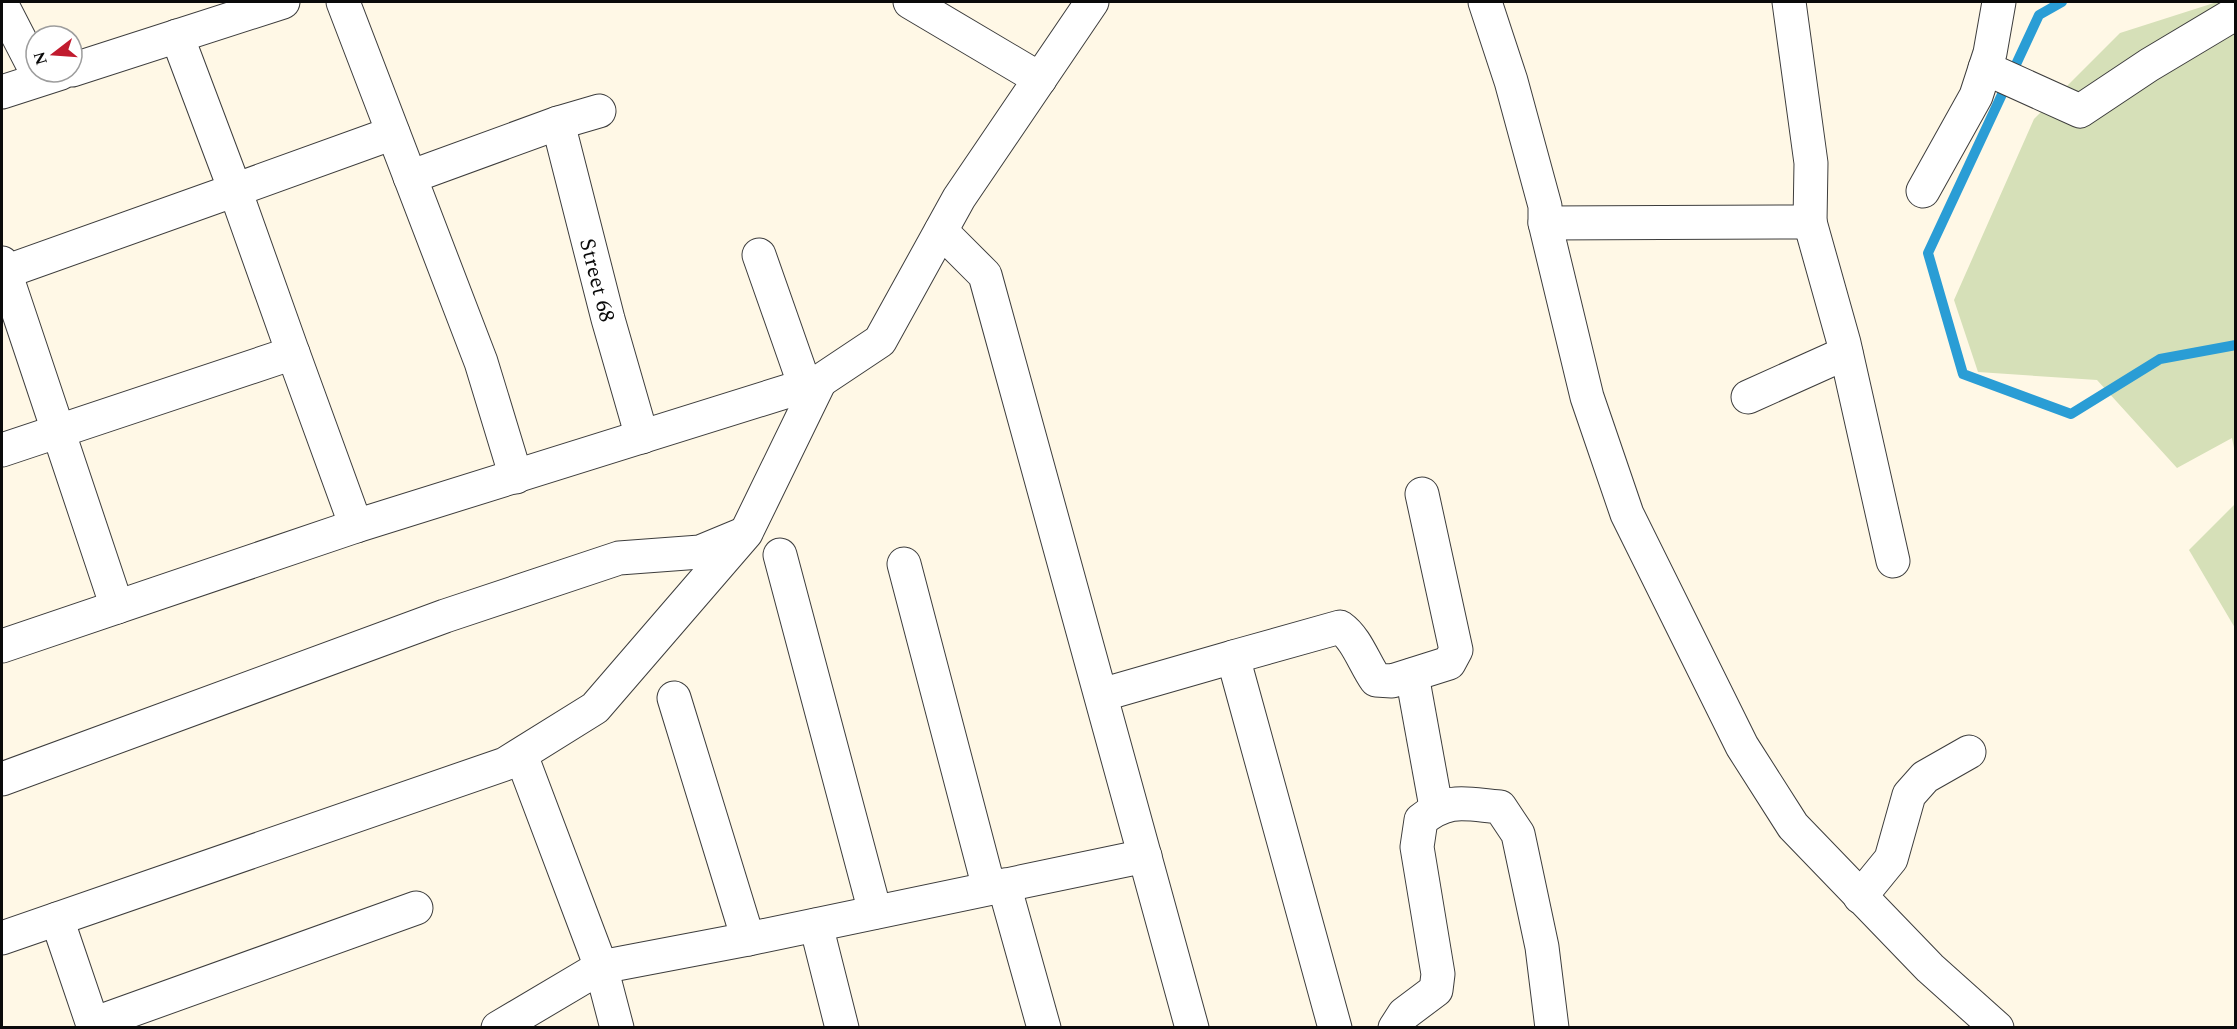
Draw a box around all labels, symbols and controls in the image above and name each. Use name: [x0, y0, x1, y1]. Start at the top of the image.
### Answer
north arrow: [24, 24, 84, 84]
text: N: [27, 48, 54, 68]
street label: Street 68: [570, 235, 623, 326]

